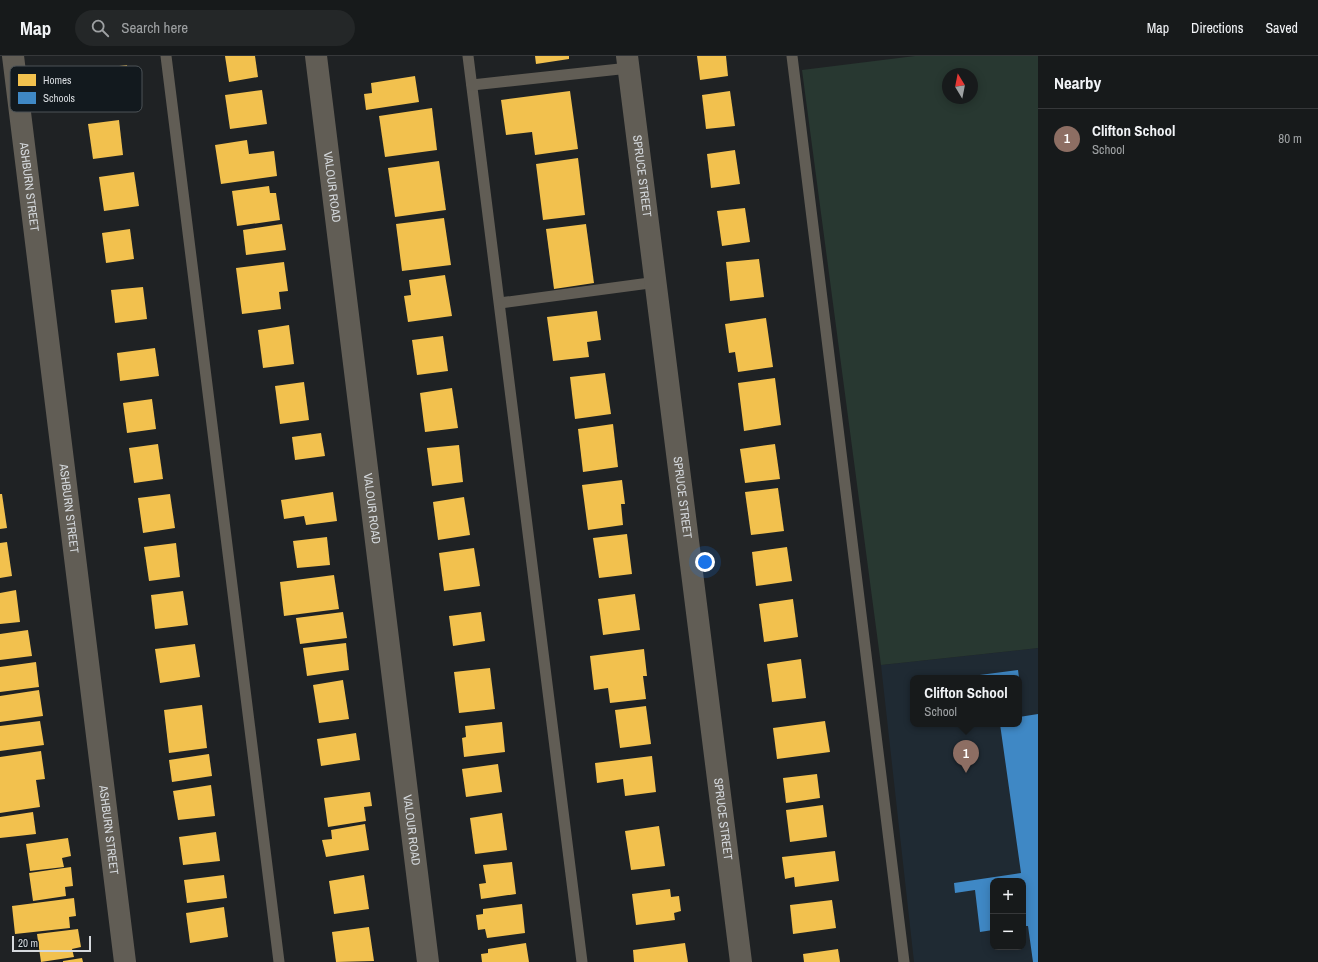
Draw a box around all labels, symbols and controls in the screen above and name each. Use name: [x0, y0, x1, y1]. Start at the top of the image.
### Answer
search box: [75, 10, 355, 46]
text: Map: [20, 15, 51, 41]
icon: search: [89, 17, 111, 39]
text: Search here: [121, 17, 188, 38]
text: Map: [1147, 19, 1169, 37]
text: Directions: [1191, 19, 1243, 37]
text: Saved: [1265, 19, 1298, 37]
legend: [10, 66, 142, 112]
north arrow: [942, 68, 978, 104]
text: Nearby: [1054, 71, 1101, 94]
text: Homes: [43, 73, 72, 87]
text: Schools: [43, 91, 76, 105]
text: Clifton School: [1092, 120, 1175, 141]
text: 1: [1064, 130, 1070, 147]
text: 80 m: [1278, 130, 1302, 147]
street label: SPRUCE STREET: [629, 134, 655, 218]
street label: ASHBURN STREET: [16, 140, 43, 233]
text: School: [1092, 141, 1125, 158]
street label: VALOUR ROAD: [320, 151, 344, 223]
street label: SPRUCE STREET: [669, 455, 696, 540]
street label: ASHBURN STREET: [55, 462, 82, 554]
street label: VALOUR ROAD: [360, 472, 384, 545]
your location: [695, 552, 715, 572]
popup: [910, 675, 1022, 727]
text: Clifton School: [924, 682, 1008, 703]
text: School: [924, 703, 957, 720]
pin: 1: [953, 740, 979, 773]
street label: SPRUCE STREET: [710, 777, 736, 861]
street label: ASHBURN STREET: [95, 784, 122, 876]
street label: VALOUR ROAD: [399, 794, 424, 866]
map controls: [990, 878, 1026, 950]
button: +: [990, 878, 1026, 914]
button: −: [990, 914, 1026, 950]
scale bar: [12, 934, 91, 953]
text: 20 m: [18, 936, 38, 950]

